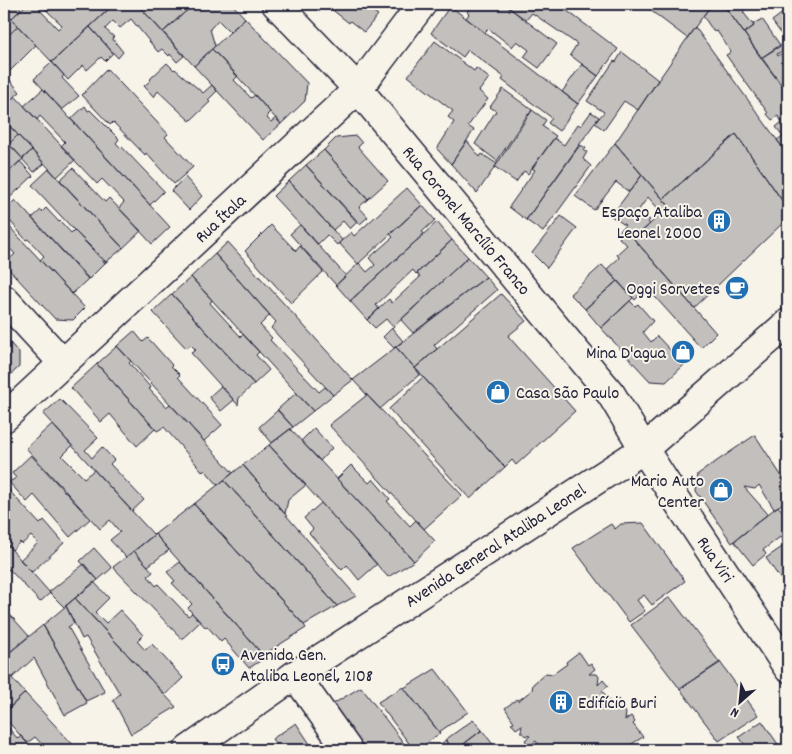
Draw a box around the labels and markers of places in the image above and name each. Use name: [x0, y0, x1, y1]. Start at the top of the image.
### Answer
place label: Espaço Ataliba Leonel 2000: [601, 201, 703, 247]
building icon: Espaço Ataliba Leonel 2000: [706, 208, 732, 234]
cafe icon: Oggi Sorvetes: [724, 275, 750, 301]
place label: Oggi Sorvetes: [626, 278, 720, 303]
shop icon: Mina D'agua: [670, 339, 696, 365]
place label: Mina D'agua: [586, 342, 667, 367]
shop icon: Casa São Paulo: [485, 379, 511, 405]
place label: Casa São Paulo: [516, 382, 619, 407]
place label: Mario Auto Center: [631, 470, 704, 516]
shop icon: Mario Auto Center: [708, 477, 734, 503]
place label: Avenida Gen. Ataliba Leonel, 2108: [240, 644, 373, 690]
bus stop icon: Avenida Gen. Ataliba Leonel, 2108: [210, 651, 236, 677]
building icon: Edifício Buri: [548, 689, 574, 715]
place label: Edifício Buri: [578, 692, 656, 717]

